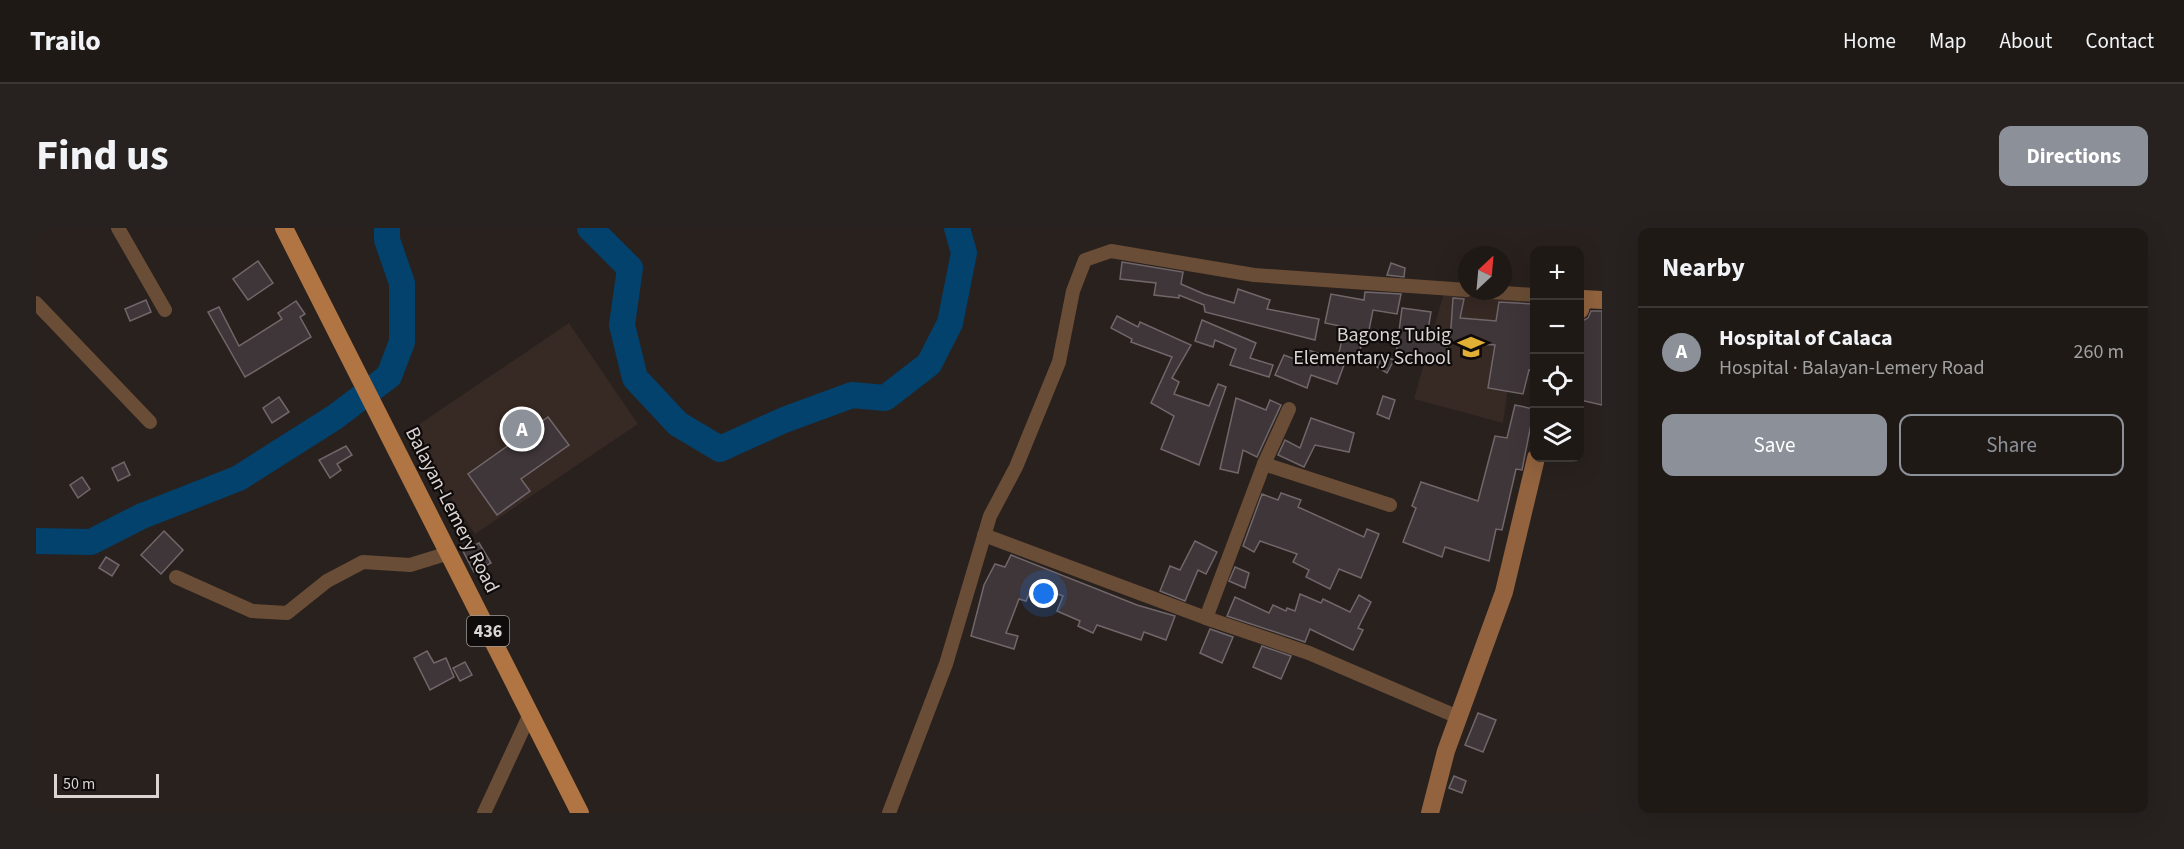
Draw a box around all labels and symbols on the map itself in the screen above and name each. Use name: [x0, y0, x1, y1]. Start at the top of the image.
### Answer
north arrow: [1458, 246, 1512, 300]
place label: Bagong Tubig Elementary School: [1293, 321, 1451, 372]
school or university icon: Bagong Tubig Elementary School: [1456, 332, 1486, 362]
pin: A: [502, 406, 542, 452]
street label: Balayan-Lemery Road: [398, 422, 506, 598]
your location: [1029, 579, 1058, 608]
road number: 436: [467, 616, 509, 646]
scale bar: [54, 771, 159, 798]

